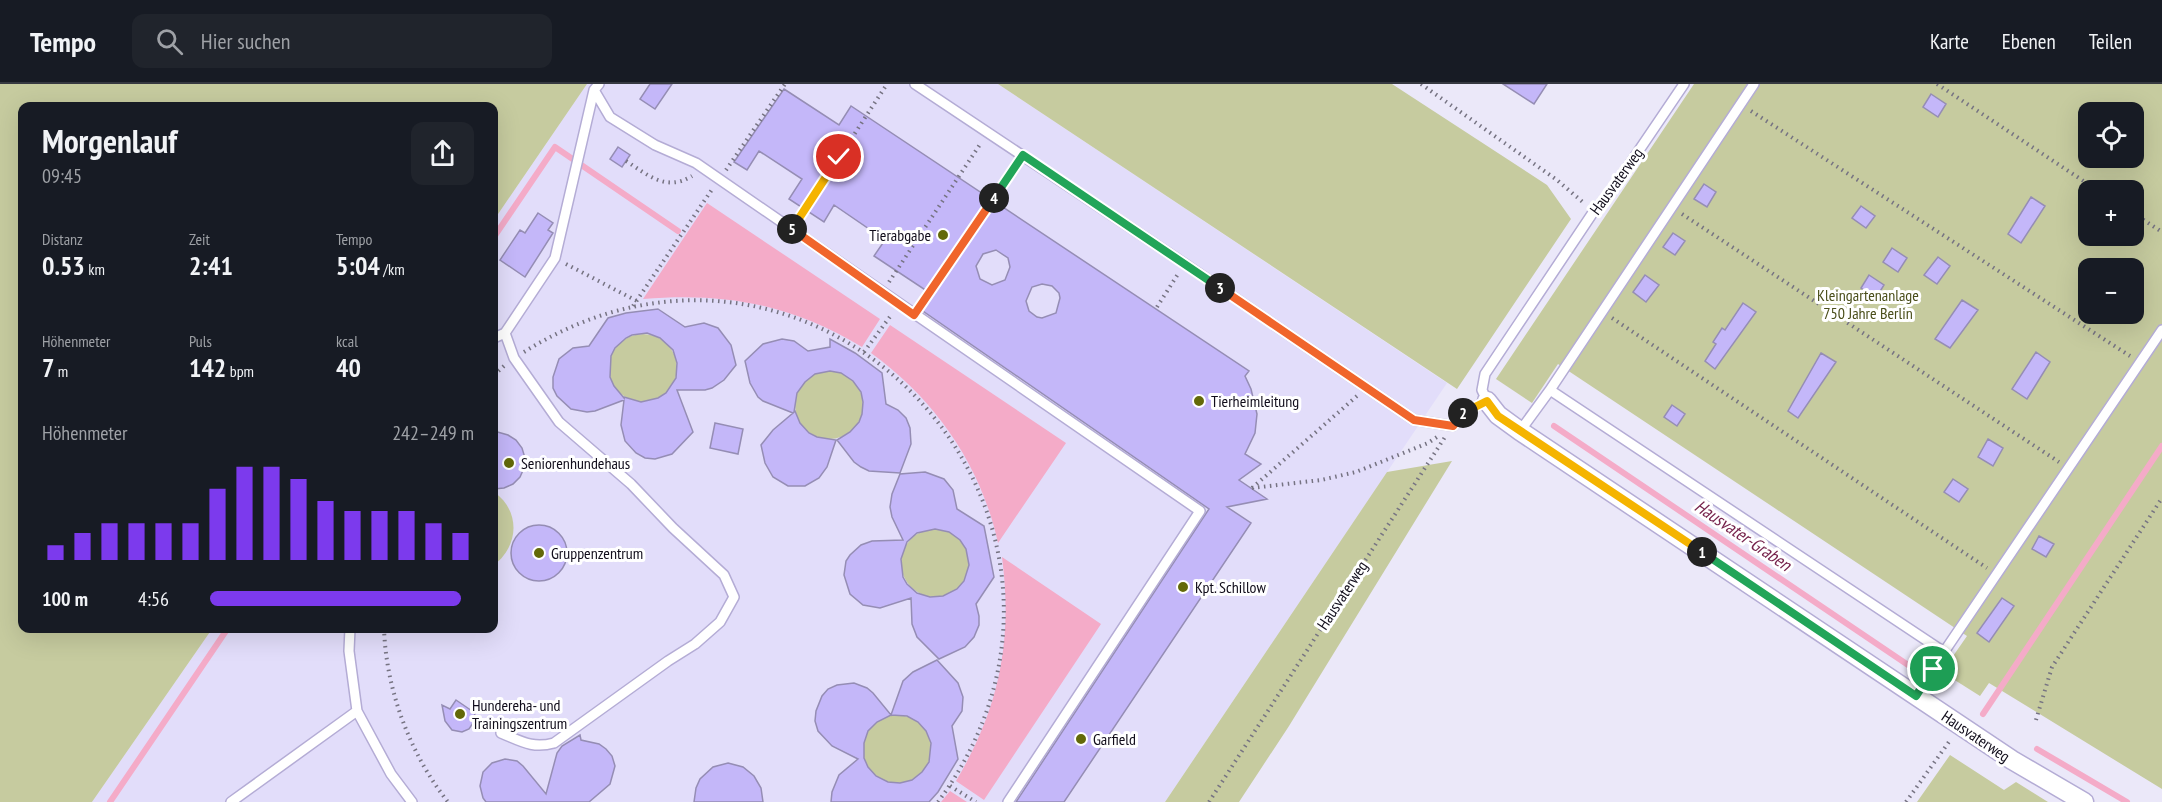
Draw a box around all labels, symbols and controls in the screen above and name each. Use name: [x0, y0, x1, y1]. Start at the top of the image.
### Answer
search box: [132, 14, 552, 68]
text: Tempo: [30, 23, 96, 60]
icon: search: [153, 25, 186, 58]
text: Hier suchen: [201, 27, 290, 55]
text: Karte: [1930, 28, 1969, 55]
text: Ebenen: [2002, 28, 2056, 55]
text: Teilen: [2089, 28, 2132, 55]
map controls: [2078, 102, 2144, 324]
button: locate: [2078, 102, 2144, 168]
text: Morgenlauf: [42, 119, 177, 162]
button: share: [411, 122, 474, 185]
pin: [813, 131, 864, 182]
icon: check: [822, 140, 855, 173]
street label: Hausvaterweg: [1585, 144, 1647, 218]
text: 09:45: [42, 163, 82, 189]
button: +: [2078, 180, 2144, 246]
pin: 4: [979, 183, 1009, 213]
text: 4: [990, 188, 998, 208]
pin: 5: [777, 214, 807, 244]
text: 5: [788, 219, 796, 239]
place label: Tierabgabe: [869, 225, 931, 245]
marker: Tierabgabe: [936, 228, 950, 242]
text: Distanz: [42, 229, 83, 249]
text: Zeit: [189, 229, 210, 249]
text: Tempo: [336, 229, 372, 249]
text: 0.53: [42, 249, 85, 282]
text: 2:41: [189, 249, 233, 282]
text: 5:04: [336, 249, 380, 282]
button: −: [2078, 258, 2144, 324]
text: km: [85, 259, 105, 279]
text: /km: [380, 259, 405, 279]
pin: 3: [1205, 273, 1235, 303]
text: 3: [1216, 278, 1224, 298]
park label: Kleingartenanlage 750 Jahre Berlin: [1817, 285, 1919, 323]
text: Höhenmeter: [42, 331, 110, 351]
text: Puls: [189, 331, 212, 351]
text: kcal: [336, 331, 358, 351]
text: 7: [42, 351, 54, 384]
text: 142: [189, 351, 226, 384]
text: 40: [336, 351, 361, 384]
text: m: [54, 361, 68, 381]
text: bpm: [226, 361, 254, 381]
place label: Tierheimleitung: [1211, 391, 1299, 411]
marker: Tierheimleitung: [1192, 394, 1206, 408]
pin: 2: [1448, 398, 1478, 428]
text: 2: [1459, 403, 1467, 423]
text: Höhenmeter: [42, 420, 128, 446]
text: 242–249 m: [392, 420, 474, 446]
place label: Seniorenhundehaus: [521, 453, 630, 473]
marker: Seniorenhundehaus: [502, 456, 516, 470]
water label: Hausvater-Graben: [1690, 494, 1797, 576]
pin: 1: [1687, 537, 1717, 567]
text: 1: [1698, 542, 1706, 562]
place label: Gruppenzentrum: [551, 543, 643, 563]
marker: Gruppenzentrum: [532, 546, 546, 560]
street label: Hausvaterweg: [1312, 557, 1372, 633]
place label: Kpt. Schillow: [1195, 577, 1266, 597]
marker: Kpt. Schillow: [1176, 580, 1190, 594]
text: 100 m: [42, 586, 88, 612]
text: 4:56: [138, 586, 169, 612]
pin: [1907, 643, 1958, 694]
icon: arrive: [1916, 652, 1949, 685]
place label: Hundereha- und Trainingszentrum: [472, 695, 567, 733]
street label: Hausvaterweg: [1938, 706, 2014, 766]
marker: Hundereha- und Trainingszentrum: [453, 707, 467, 721]
place label: Garfield: [1093, 729, 1136, 749]
marker: Garfield: [1074, 732, 1088, 746]

